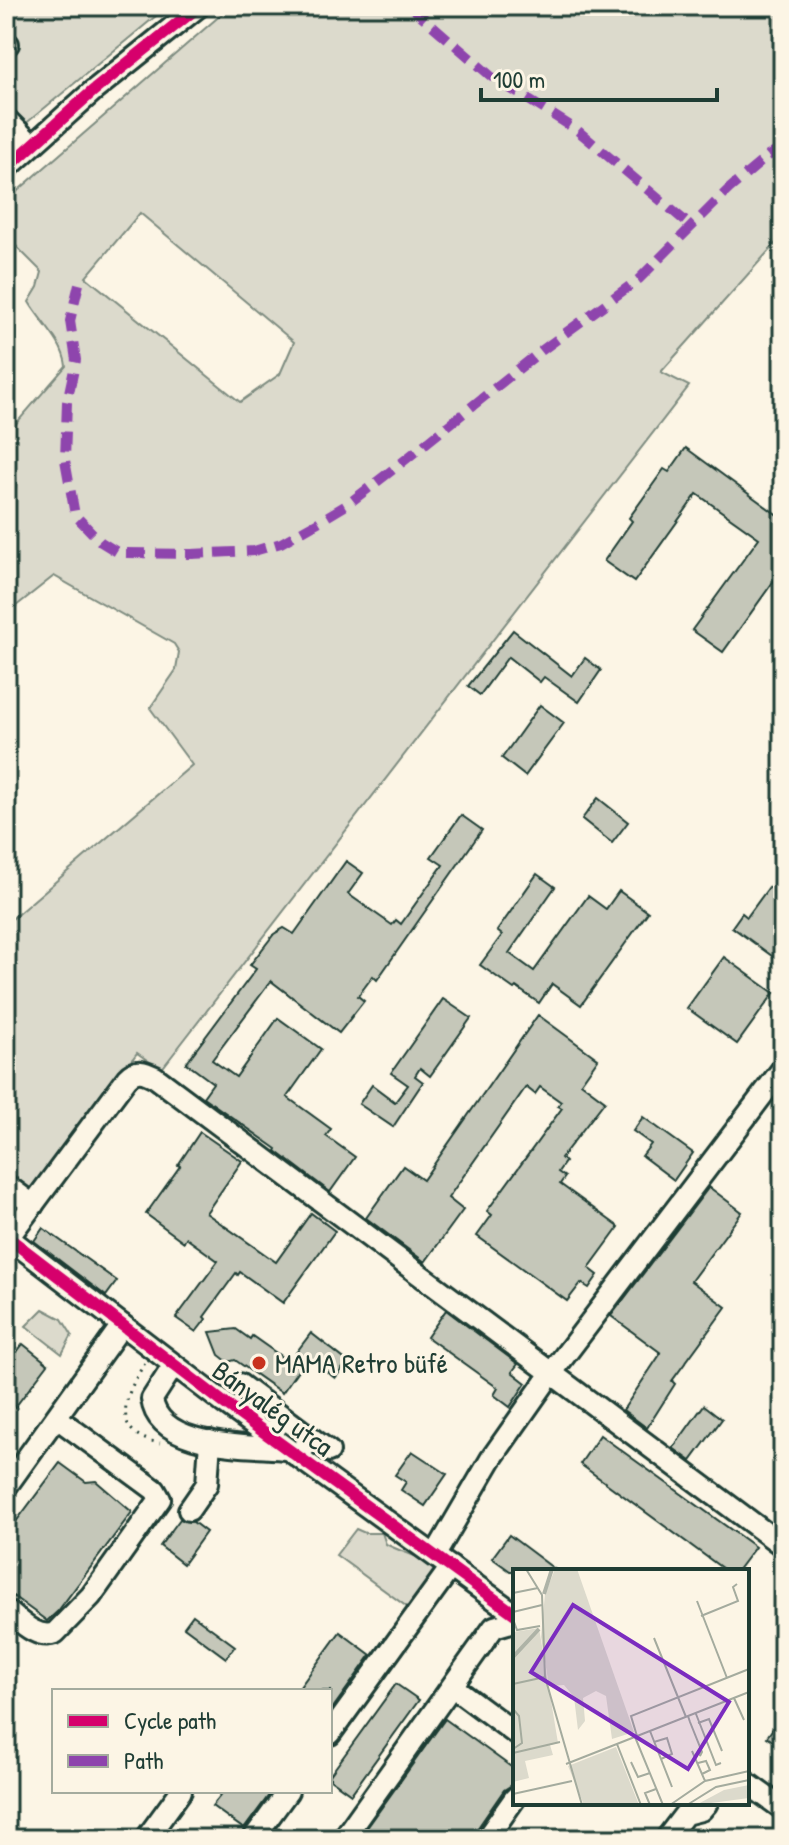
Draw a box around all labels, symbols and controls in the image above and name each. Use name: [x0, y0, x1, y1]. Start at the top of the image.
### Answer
scale bar: [481, 52, 717, 102]
text: 100 m: [493, 63, 545, 95]
place label: MAMA Retro büfé: [275, 1344, 448, 1382]
street label: Bányalég utca: [205, 1351, 341, 1465]
marker: MAMA Retro büfé: [250, 1354, 268, 1372]
inset map: [513, 1569, 749, 1805]
legend: [52, 1689, 332, 1793]
text: Cycle path: [124, 1704, 216, 1736]
text: Path: [124, 1744, 163, 1776]

